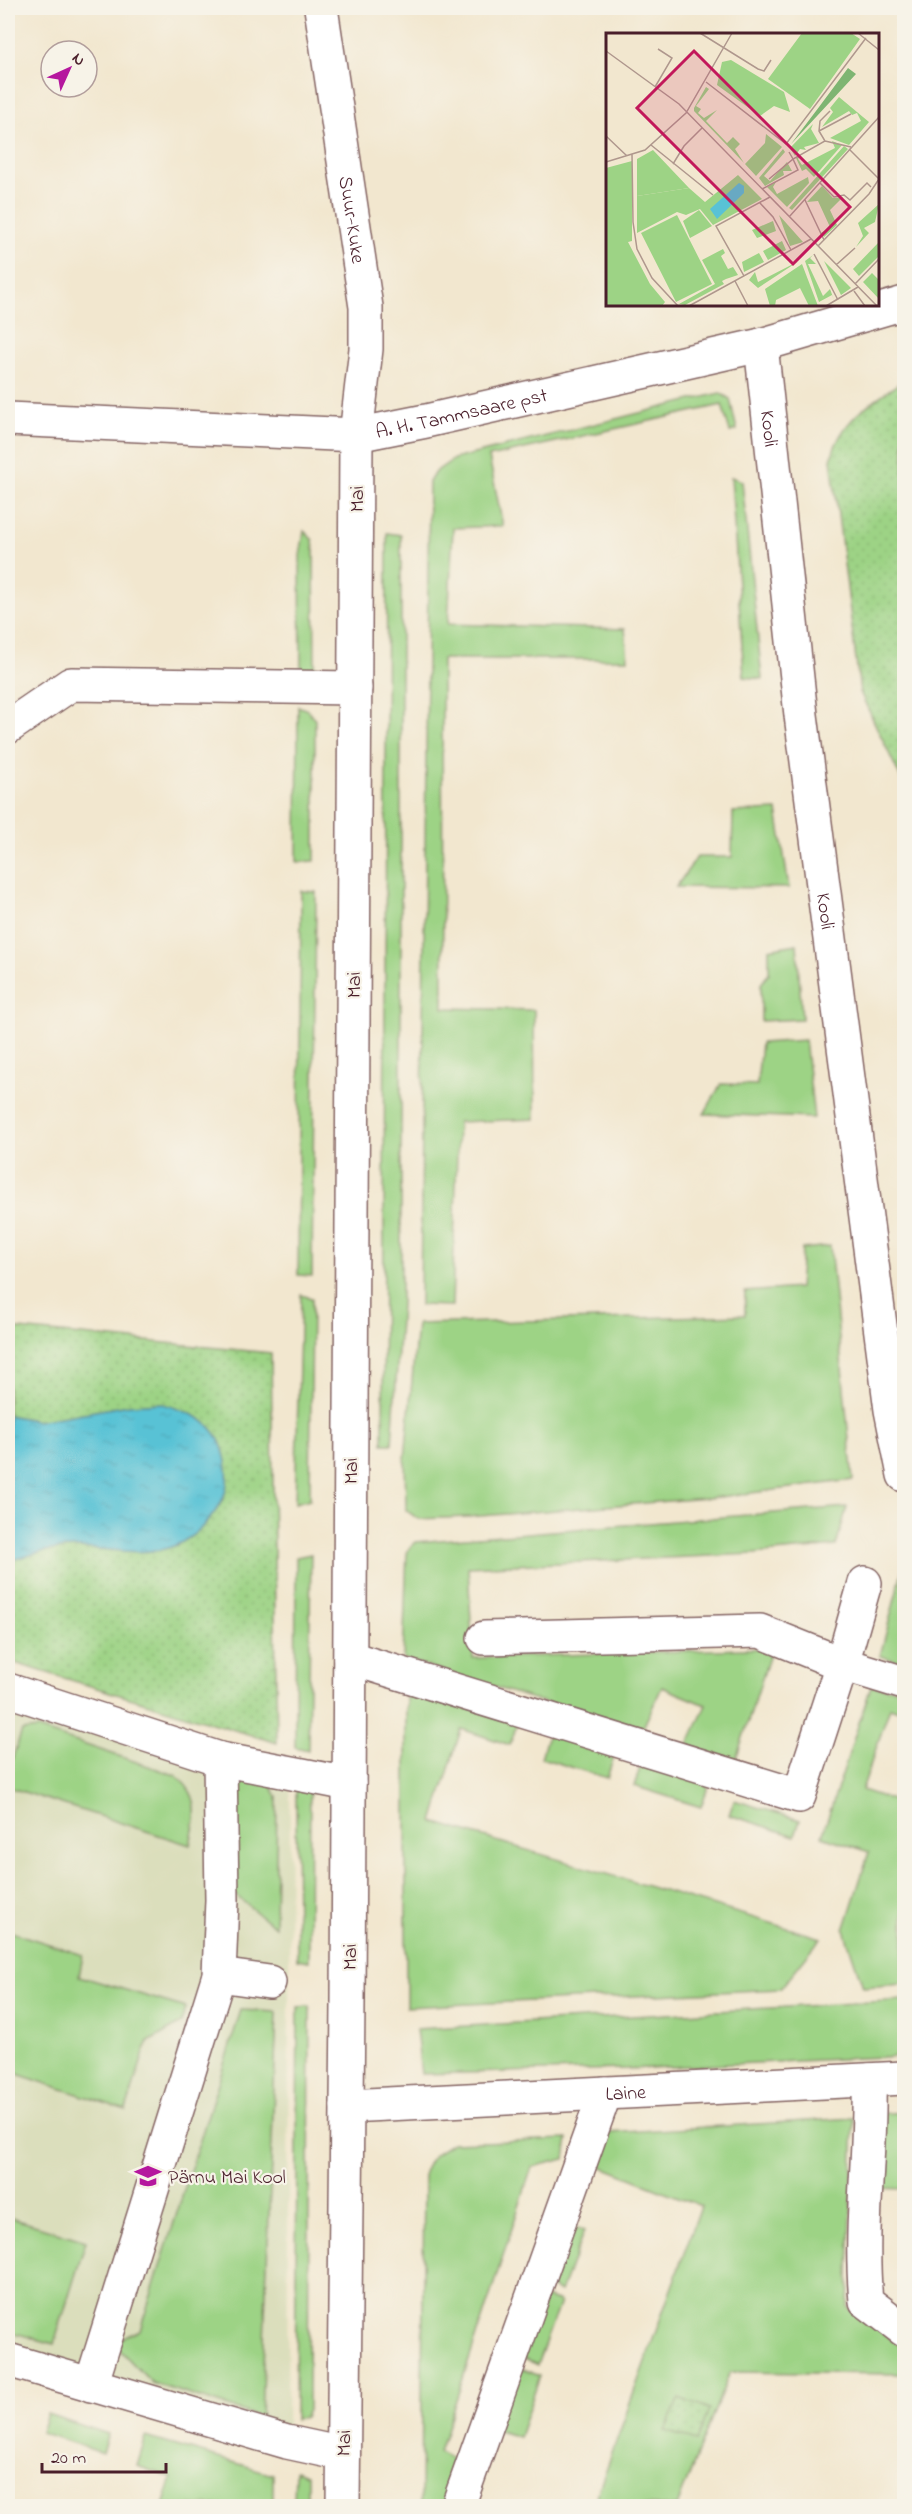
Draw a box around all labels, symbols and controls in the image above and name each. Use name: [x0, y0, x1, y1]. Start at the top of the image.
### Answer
inset map: [606, 33, 879, 306]
north arrow: [39, 39, 99, 99]
text: N: [66, 47, 91, 72]
street label: Suur-Kuke: [329, 174, 371, 266]
street label: A. H. Tammsaare pst: [373, 382, 551, 448]
street label: Kooli: [751, 409, 784, 449]
street label: Mai: [344, 486, 373, 512]
street label: Kooli: [807, 891, 841, 932]
street label: Mai: [341, 972, 370, 998]
street label: Mai: [338, 1458, 367, 1484]
street label: Mai: [337, 1944, 366, 1970]
street label: Laine: [605, 2079, 647, 2110]
school or university icon: Pärnu Mai Kool: [133, 2161, 163, 2191]
place label: Pärnu Mai Kool: [168, 2164, 286, 2193]
street label: Mai: [331, 2430, 360, 2457]
scale bar: [42, 2436, 166, 2474]
text: 20 m: [51, 2446, 86, 2472]

